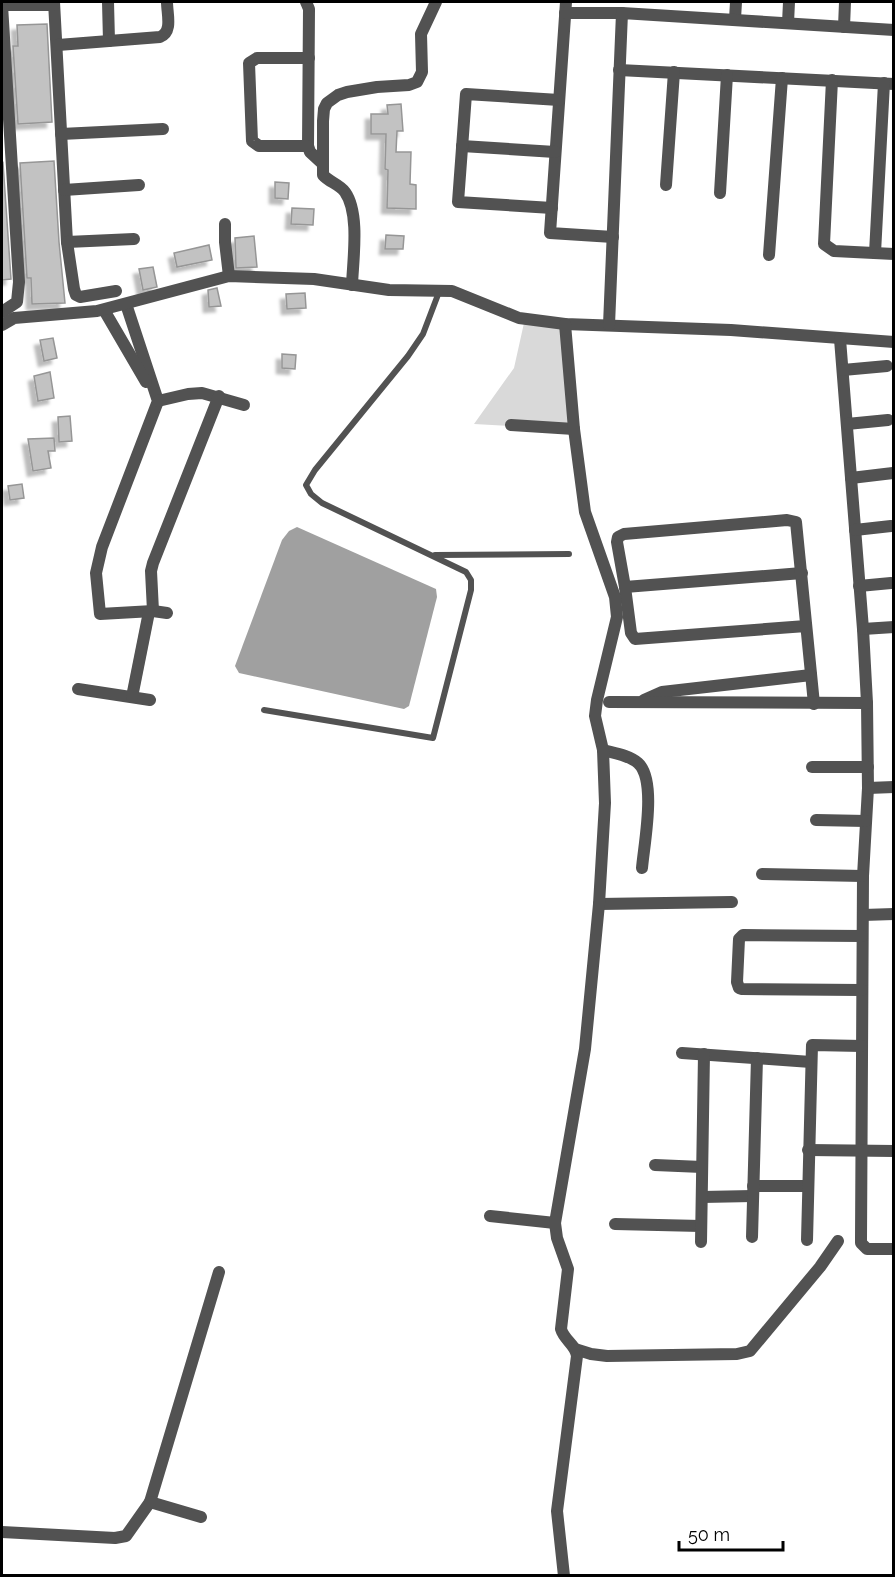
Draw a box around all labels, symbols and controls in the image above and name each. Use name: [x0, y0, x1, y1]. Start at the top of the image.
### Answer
scale bar: [679, 1514, 782, 1552]
text: 50 m: [688, 1524, 730, 1545]

